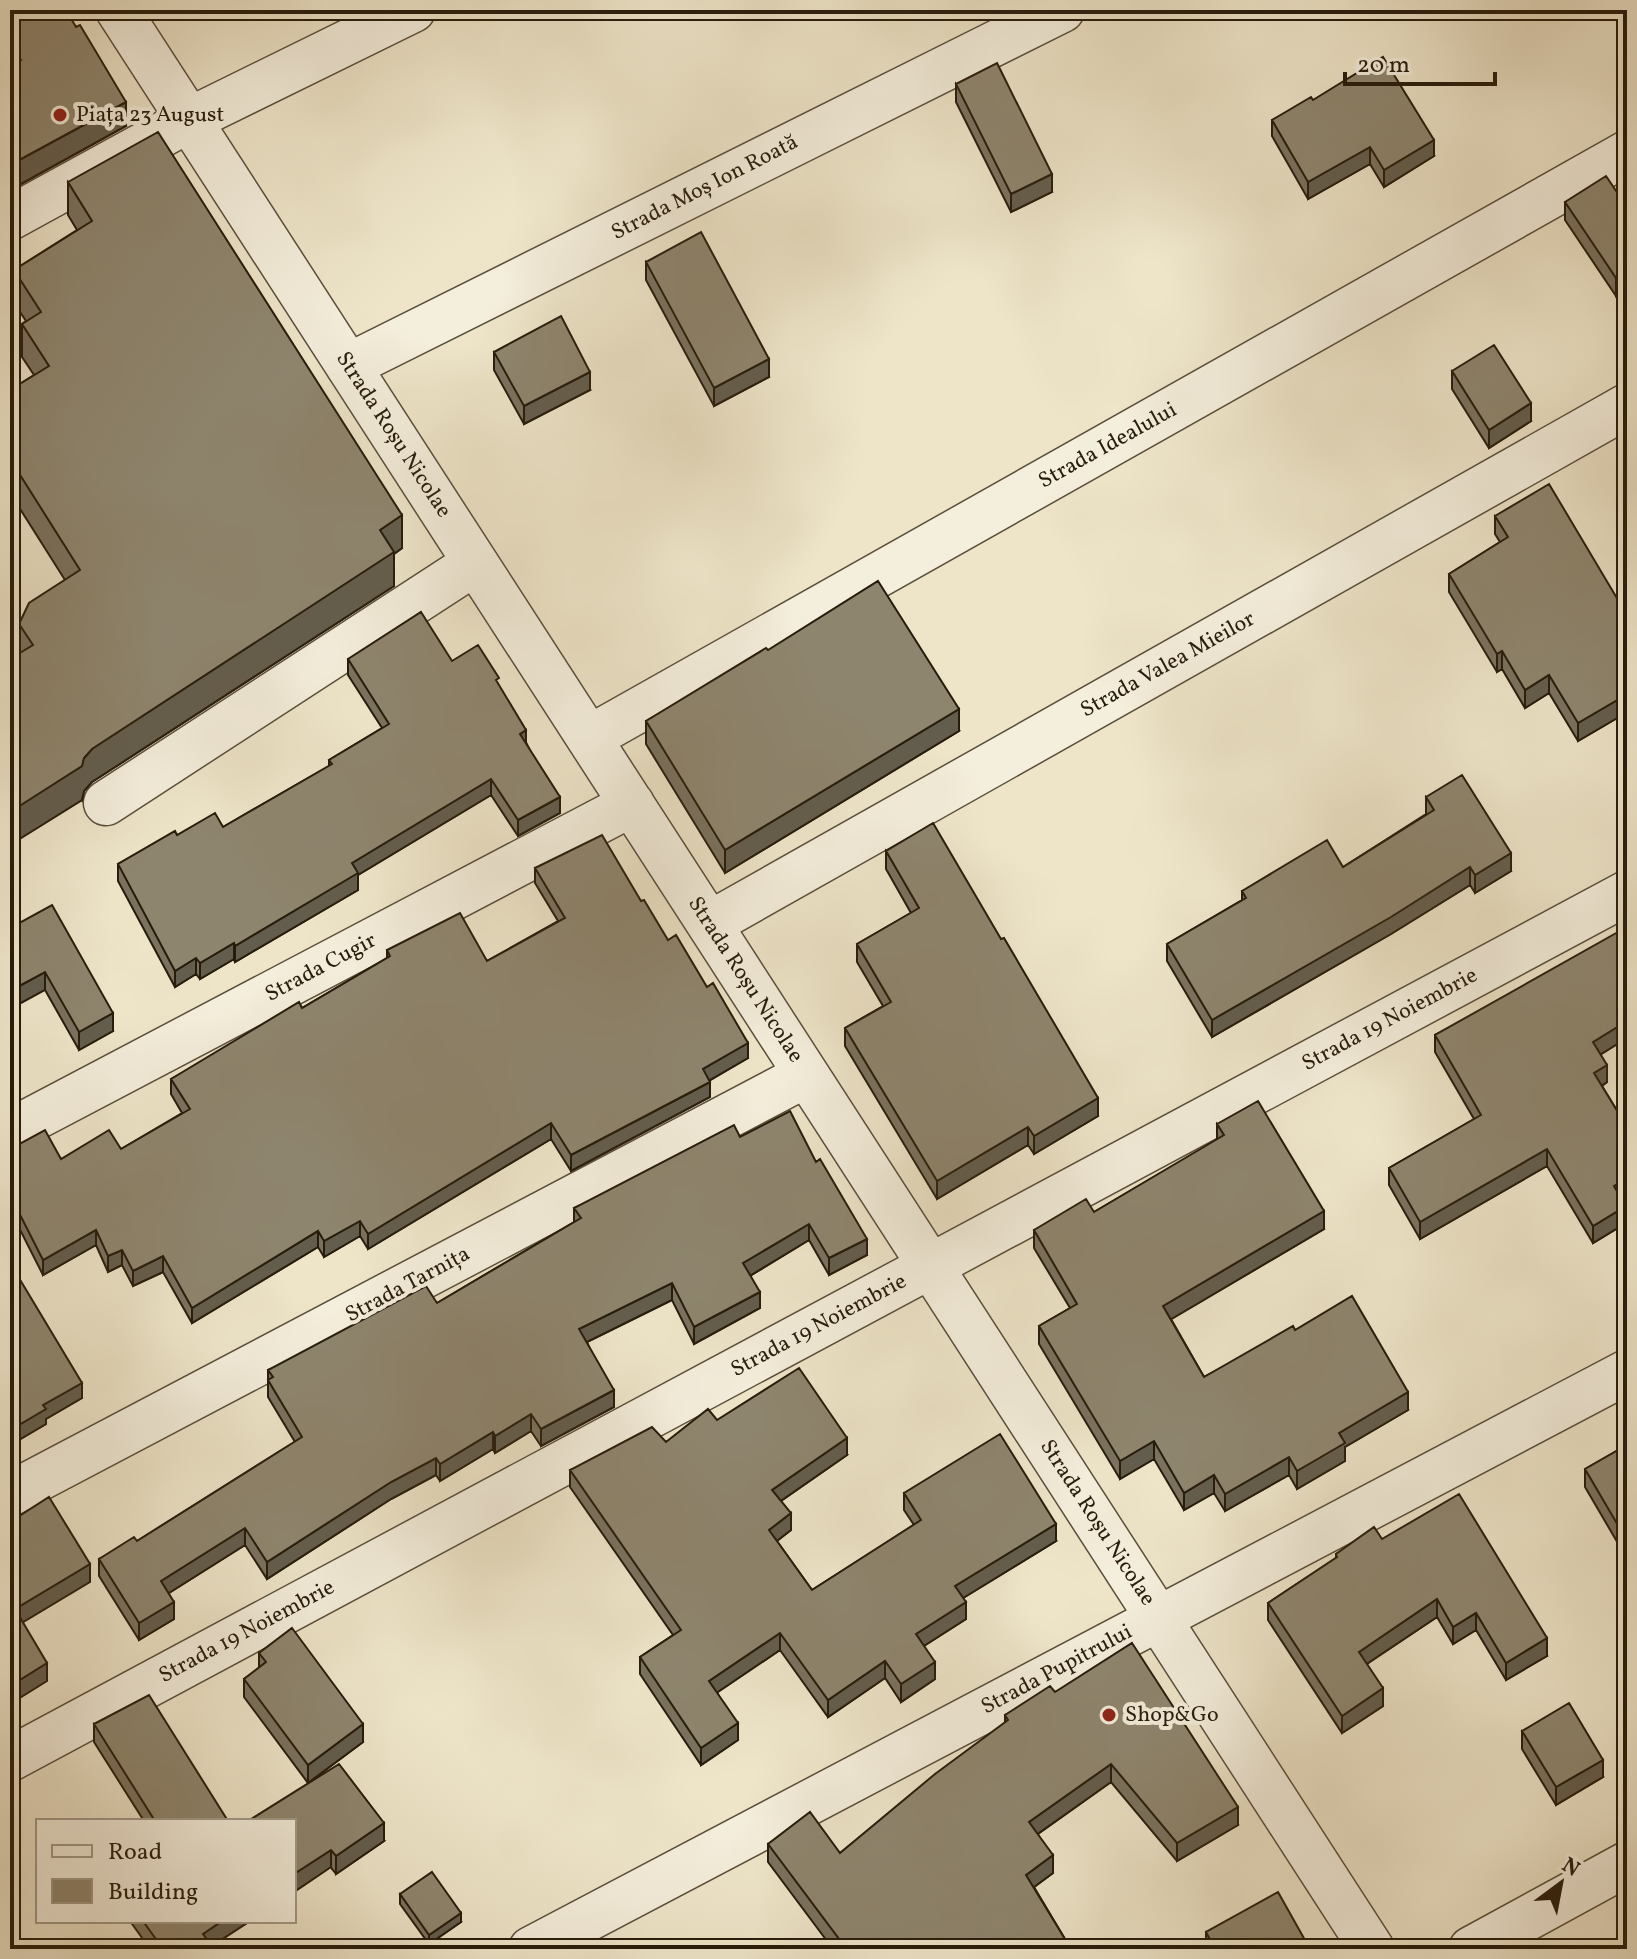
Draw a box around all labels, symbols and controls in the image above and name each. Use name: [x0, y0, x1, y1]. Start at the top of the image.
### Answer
scale bar: [1345, 36, 1495, 86]
text: 20 m: [1357, 49, 1410, 83]
place label: Piața 23 August: [76, 100, 224, 131]
marker: Piața 23 August: [51, 106, 69, 124]
street label: Strada Moș Ion Roată: [606, 127, 804, 249]
street label: Strada Roșu Nicolae: [328, 346, 458, 524]
street label: Strada Idealului: [1033, 395, 1183, 497]
street label: Strada Valea Mieilor: [1075, 604, 1261, 726]
street label: Strada Roșu Nicolae: [680, 891, 810, 1069]
street label: Strada Cugir: [260, 926, 382, 1010]
street label: Strada 19 Noiembrie: [1297, 961, 1483, 1079]
street label: Strada Tarnița: [340, 1239, 476, 1331]
street label: Strada 19 Noiembrie: [726, 1267, 912, 1385]
street label: Strada Roșu Nicolae: [1032, 1434, 1162, 1612]
street label: Strada 19 Noiembrie: [154, 1573, 340, 1691]
street label: Strada Pupitrului: [976, 1617, 1138, 1723]
place label: Shop&Go: [1125, 1700, 1219, 1731]
marker: Shop&Go: [1100, 1706, 1118, 1724]
legend: [36, 1819, 296, 1923]
text: Road: [108, 1836, 162, 1870]
north arrow: [1521, 1843, 1601, 1923]
text: N: [1555, 1851, 1585, 1886]
text: Building: [108, 1876, 198, 1910]

